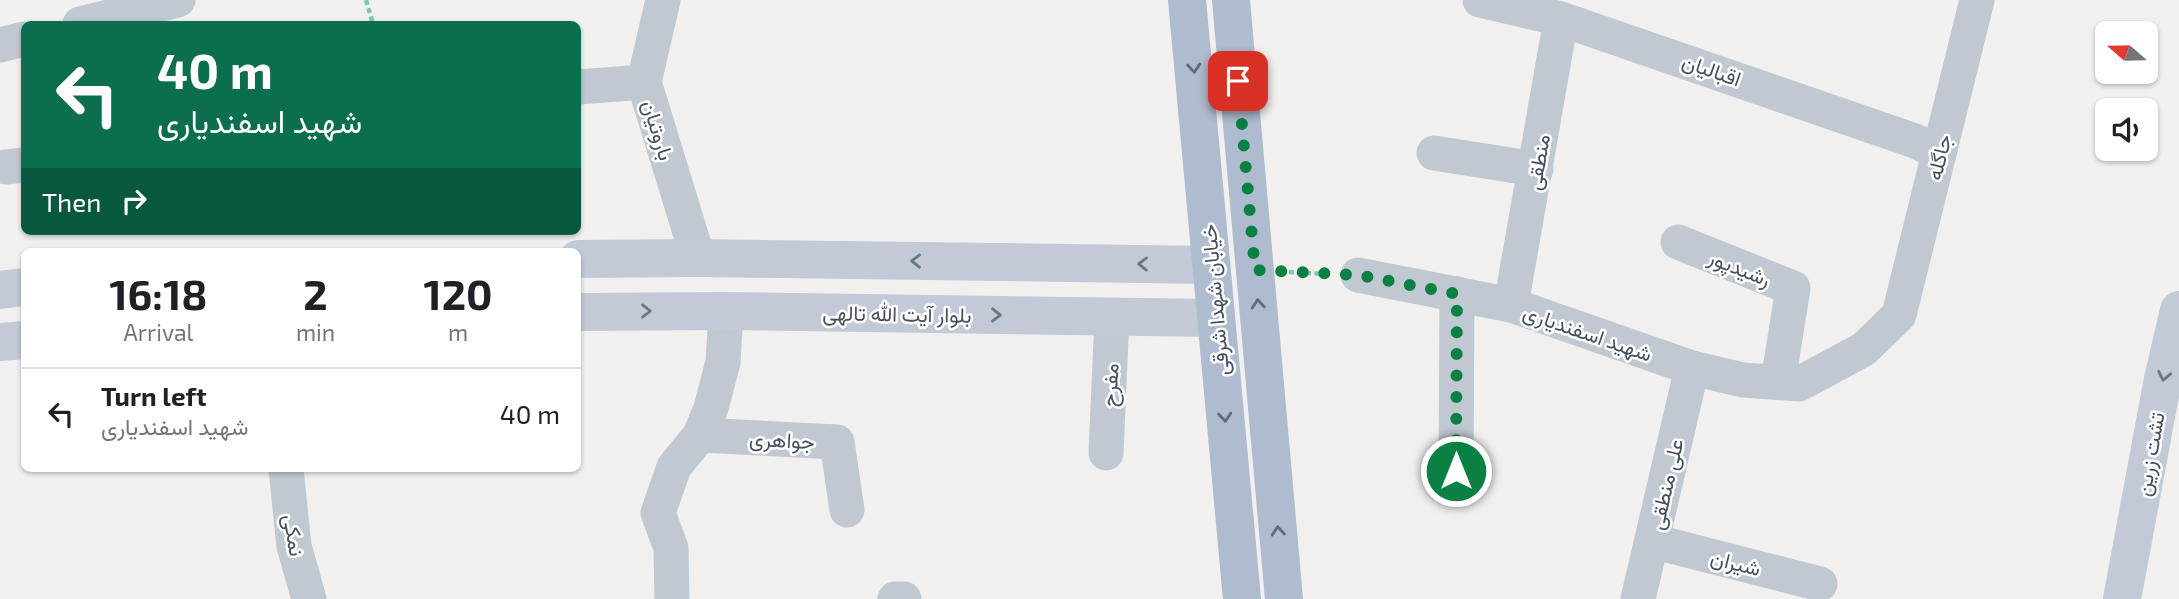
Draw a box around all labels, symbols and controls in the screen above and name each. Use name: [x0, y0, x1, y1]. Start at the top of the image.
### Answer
north arrow: [2095, 21, 2158, 84]
map controls: [2095, 21, 2158, 161]
text: 40 m: [157, 40, 273, 99]
street label: اقبالیان: [1679, 47, 1745, 92]
icon: left: [42, 49, 133, 140]
pin: [1208, 51, 1268, 111]
one-way arrow: [1186, 62, 1201, 74]
icon: arrive: [1219, 62, 1257, 100]
street label: باروتیان: [636, 97, 680, 164]
button: sound: [2095, 98, 2158, 161]
text: شهید اسفندیاری: [157, 101, 362, 139]
street label: جاگله: [1920, 131, 1957, 183]
street label: منطقی: [1520, 132, 1555, 192]
icon: right: [115, 182, 153, 220]
text: Then: [42, 186, 101, 217]
street label: خیابان شهدا شرقی: [1195, 223, 1235, 377]
street label: رشیدپور: [1703, 243, 1775, 294]
one-way arrow: [910, 253, 920, 269]
one-way arrow: [1137, 257, 1148, 272]
text: 16:18: [109, 268, 207, 318]
text: 2: [303, 268, 328, 318]
text: 120: [424, 268, 493, 318]
street label: شهید اسفندیاری: [1520, 298, 1656, 368]
street label: بلوار آیت الله تالهی: [822, 299, 972, 329]
one-way arrow: [1251, 299, 1266, 310]
one-way arrow: [641, 303, 651, 319]
one-way arrow: [991, 307, 1001, 323]
text: Arrival: [123, 318, 193, 346]
text: min: [296, 318, 335, 346]
text: m: [448, 318, 468, 346]
street label: مفرح: [1095, 362, 1126, 408]
one-way arrow: [2157, 370, 2172, 382]
text: Turn left: [101, 380, 207, 411]
icon: left: [42, 395, 80, 433]
text: 40 m: [500, 398, 560, 429]
street label: تشت زرین: [2129, 410, 2171, 498]
one-way arrow: [1217, 411, 1232, 422]
text: شهید اسفندیاری: [101, 412, 248, 440]
street label: جواهری: [748, 425, 816, 455]
position arrow: [1419, 434, 1493, 508]
street label: علی منطقی: [1642, 436, 1689, 532]
street label: نمکی: [278, 512, 311, 558]
one-way arrow: [1271, 525, 1286, 536]
street label: شیران: [1708, 544, 1764, 582]

